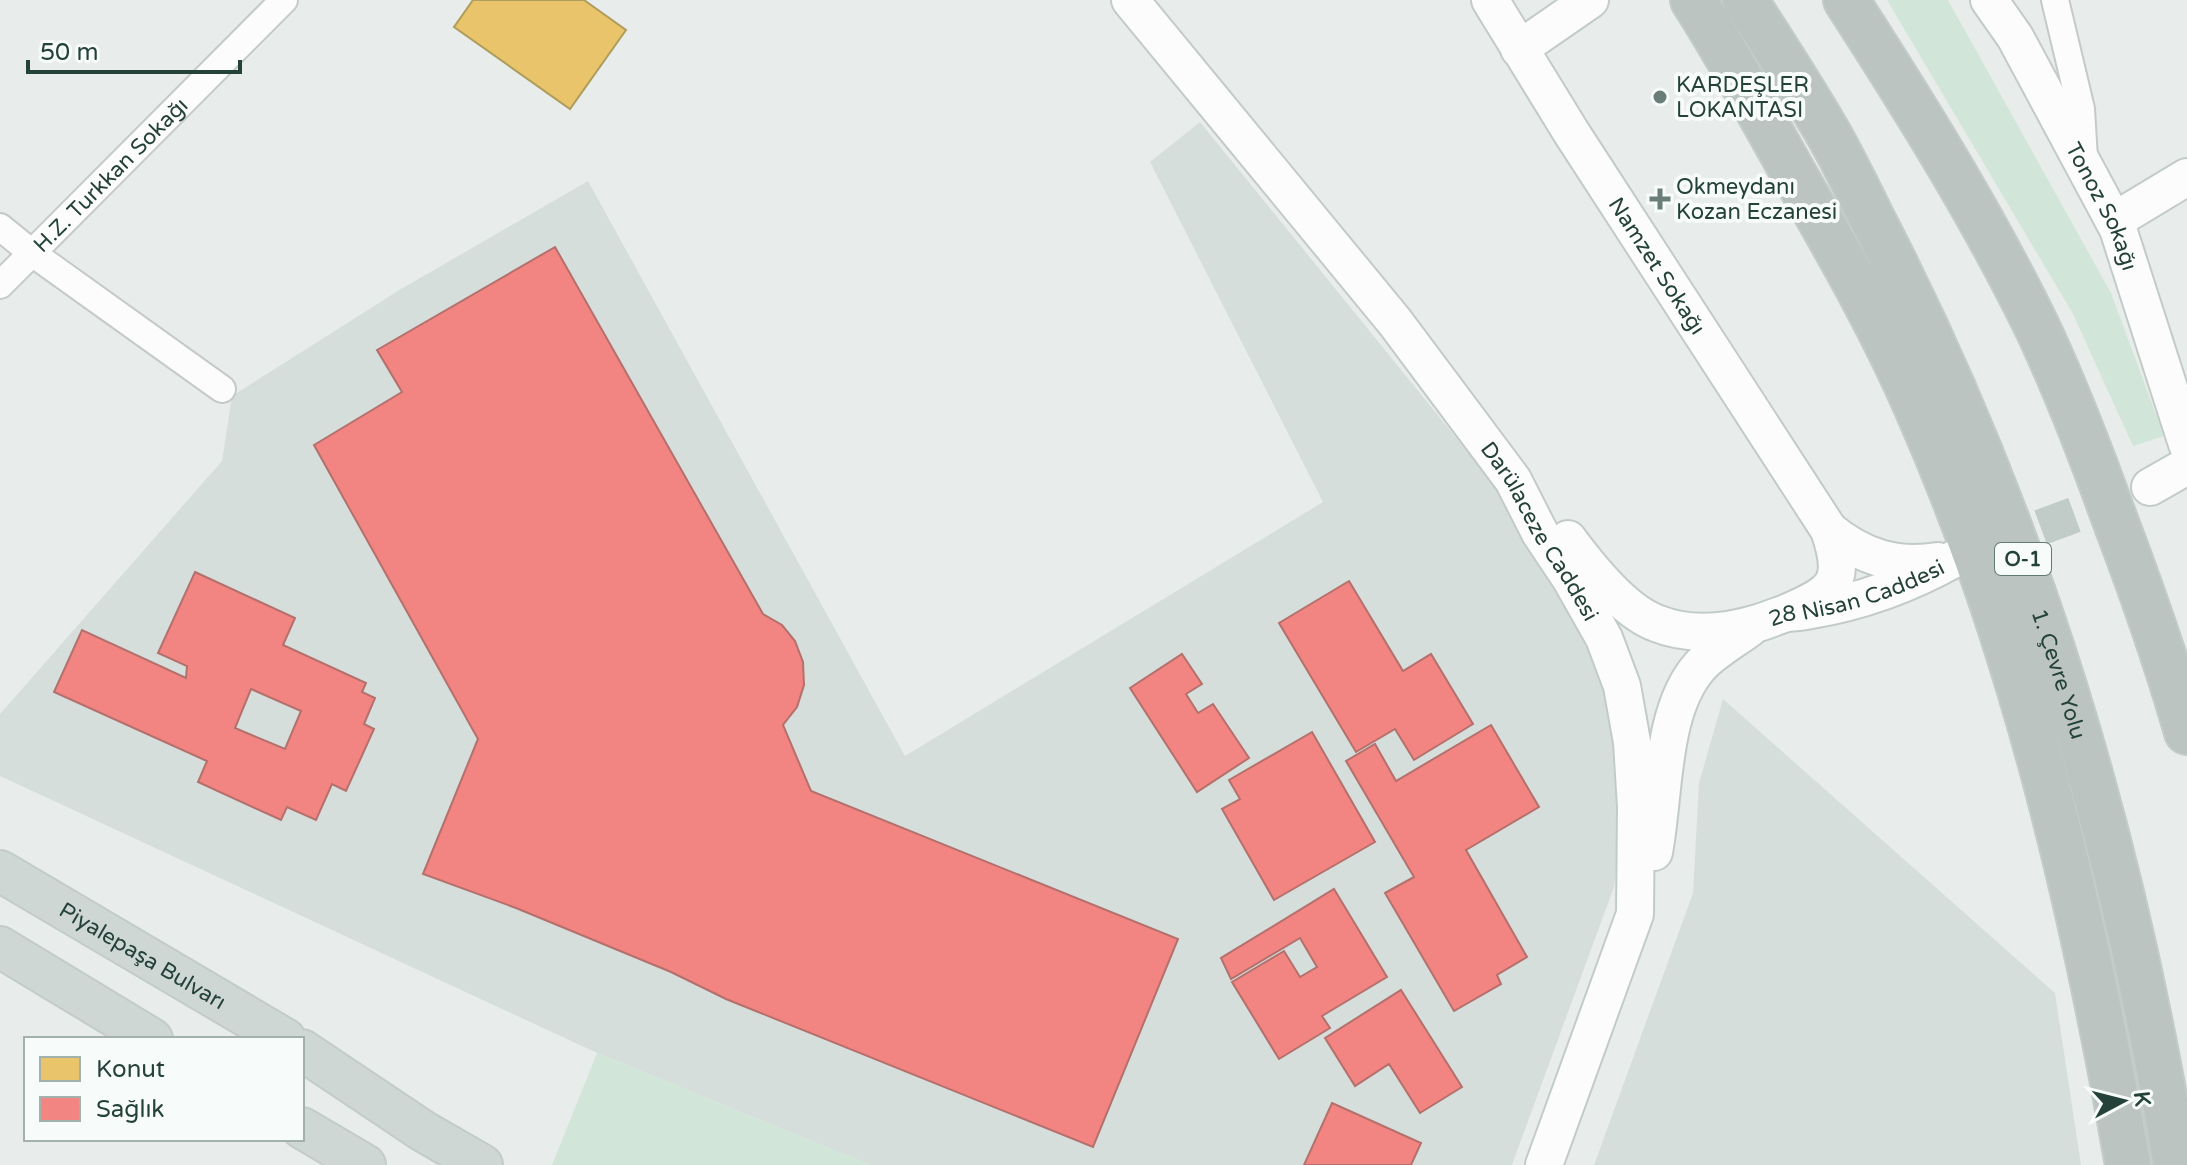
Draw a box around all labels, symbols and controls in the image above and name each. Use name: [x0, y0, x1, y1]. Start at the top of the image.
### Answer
scale bar: [28, 24, 240, 74]
text: 50 m: [40, 38, 98, 67]
place label: KARDEŞLER LOKANTASI: [1676, 72, 1809, 123]
marker: KARDEŞLER LOKANTASI: [1651, 88, 1669, 106]
street label: H.Z. Turkkan Sokağı: [28, 93, 193, 258]
street label: Tonoz Sokağı: [2060, 138, 2142, 274]
place label: Okmeydanı Kozan Eczanesi: [1676, 174, 1837, 225]
marker: Okmeydanı Kozan Eczanesi: [1651, 190, 1669, 208]
street label: Namzet Sokağı: [1603, 193, 1711, 340]
street label: Darülaceze Caddesi: [1475, 437, 1604, 626]
road number: O-1: [1995, 543, 2051, 575]
street label: 28 Nisan Caddesi: [1765, 554, 1949, 632]
street label: 1. Çevre Yolu: [2026, 606, 2091, 742]
street label: Piyalepaşa Bulvarı: [55, 897, 230, 1015]
legend: [24, 1037, 304, 1141]
text: Konut: [96, 1055, 165, 1084]
north arrow: [2083, 1061, 2163, 1141]
text: K: [2128, 1090, 2156, 1108]
text: Sağlık: [96, 1095, 164, 1124]

